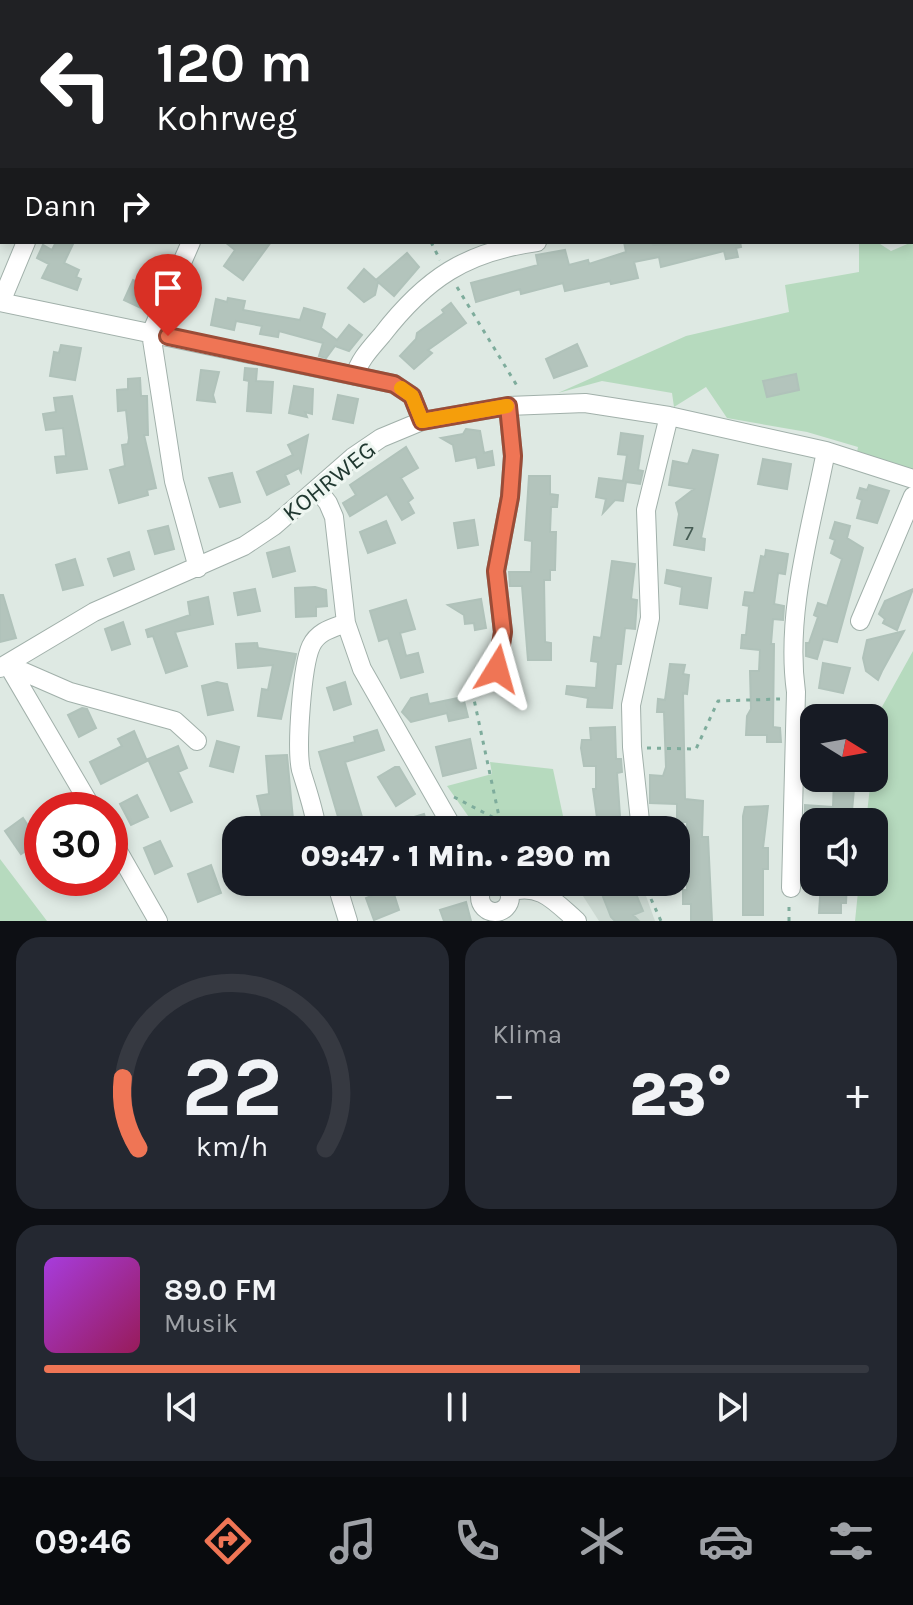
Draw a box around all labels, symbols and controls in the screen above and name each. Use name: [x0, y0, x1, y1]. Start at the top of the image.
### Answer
text: 120 m: [156, 30, 313, 95]
icon: left: [24, 32, 128, 136]
text: Kohrweg: [156, 97, 297, 139]
icon: right: [113, 184, 157, 228]
text: Dann: [24, 188, 97, 224]
pin: [134, 254, 202, 336]
icon: arrive: [146, 266, 190, 310]
street label: KOHRWEG: [277, 435, 381, 527]
house number: 7: [684, 522, 694, 545]
position arrow: [455, 627, 539, 711]
north arrow: [800, 704, 888, 792]
map controls: [800, 704, 888, 896]
speed limit sign: 30: [24, 792, 128, 896]
button: sound: [800, 808, 888, 896]
text: 09:47 · 1 Min. · 290 m: [301, 838, 611, 874]
text: Klima: [493, 1019, 562, 1050]
text: 22: [182, 1039, 283, 1136]
text: 23°: [629, 1060, 733, 1130]
text: −: [493, 1069, 516, 1120]
text: +: [846, 1069, 869, 1120]
text: km/h: [196, 1130, 268, 1163]
text: 89.0 FM: [164, 1272, 277, 1308]
text: Musik: [164, 1308, 238, 1339]
icon: previous: [160, 1385, 204, 1429]
icon: pause: [435, 1385, 479, 1429]
icon: next: [710, 1385, 754, 1429]
icon: directions: [200, 1513, 256, 1569]
icon: music: [325, 1513, 381, 1569]
icon: phone: [449, 1513, 505, 1569]
icon: climate: [574, 1513, 630, 1569]
icon: car: [698, 1513, 754, 1569]
icon: filters: [823, 1513, 879, 1569]
text: 09:46: [34, 1520, 132, 1562]

